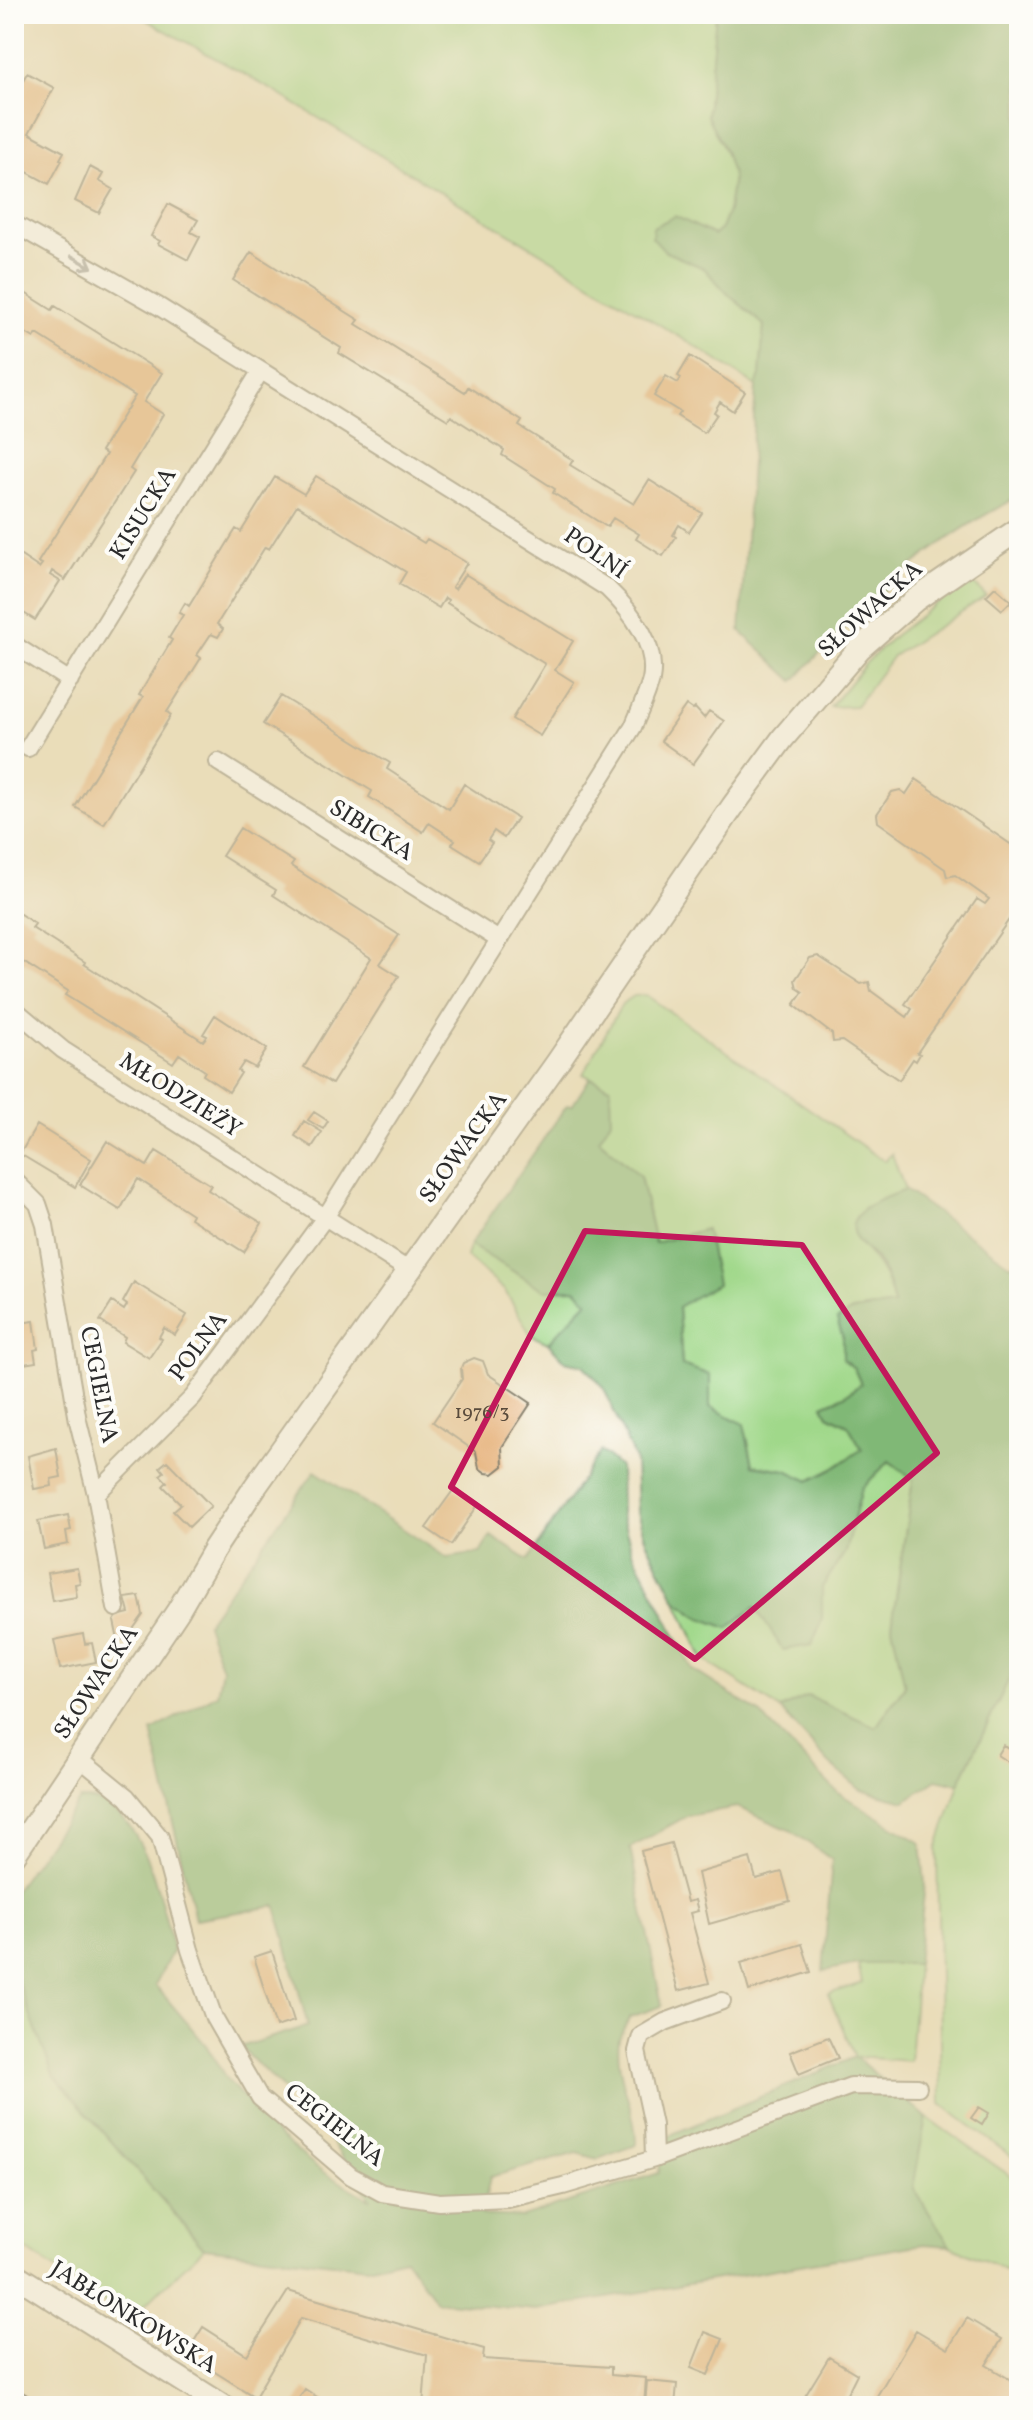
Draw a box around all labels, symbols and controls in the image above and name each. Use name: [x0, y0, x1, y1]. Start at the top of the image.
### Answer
one-way arrow: [70, 254, 93, 270]
street label: KISUCKA: [102, 461, 186, 567]
street label: POLNÍ: [556, 520, 634, 588]
street label: SŁOWACKA: [811, 554, 931, 666]
street label: SIBICKA: [322, 792, 420, 870]
street label: MŁODZIEŻY: [112, 1045, 248, 1147]
street label: SŁOWACKA: [412, 1085, 516, 1211]
street label: POLNA: [162, 1305, 236, 1389]
street label: CEGIELNA: [70, 1324, 126, 1446]
house number: 1976/3: [455, 1399, 509, 1427]
street label: SŁOWACKA: [46, 1619, 148, 1747]
street label: CEGIELNA: [277, 2076, 391, 2176]
street label: JABŁONKOWSKA: [43, 2253, 223, 2383]

